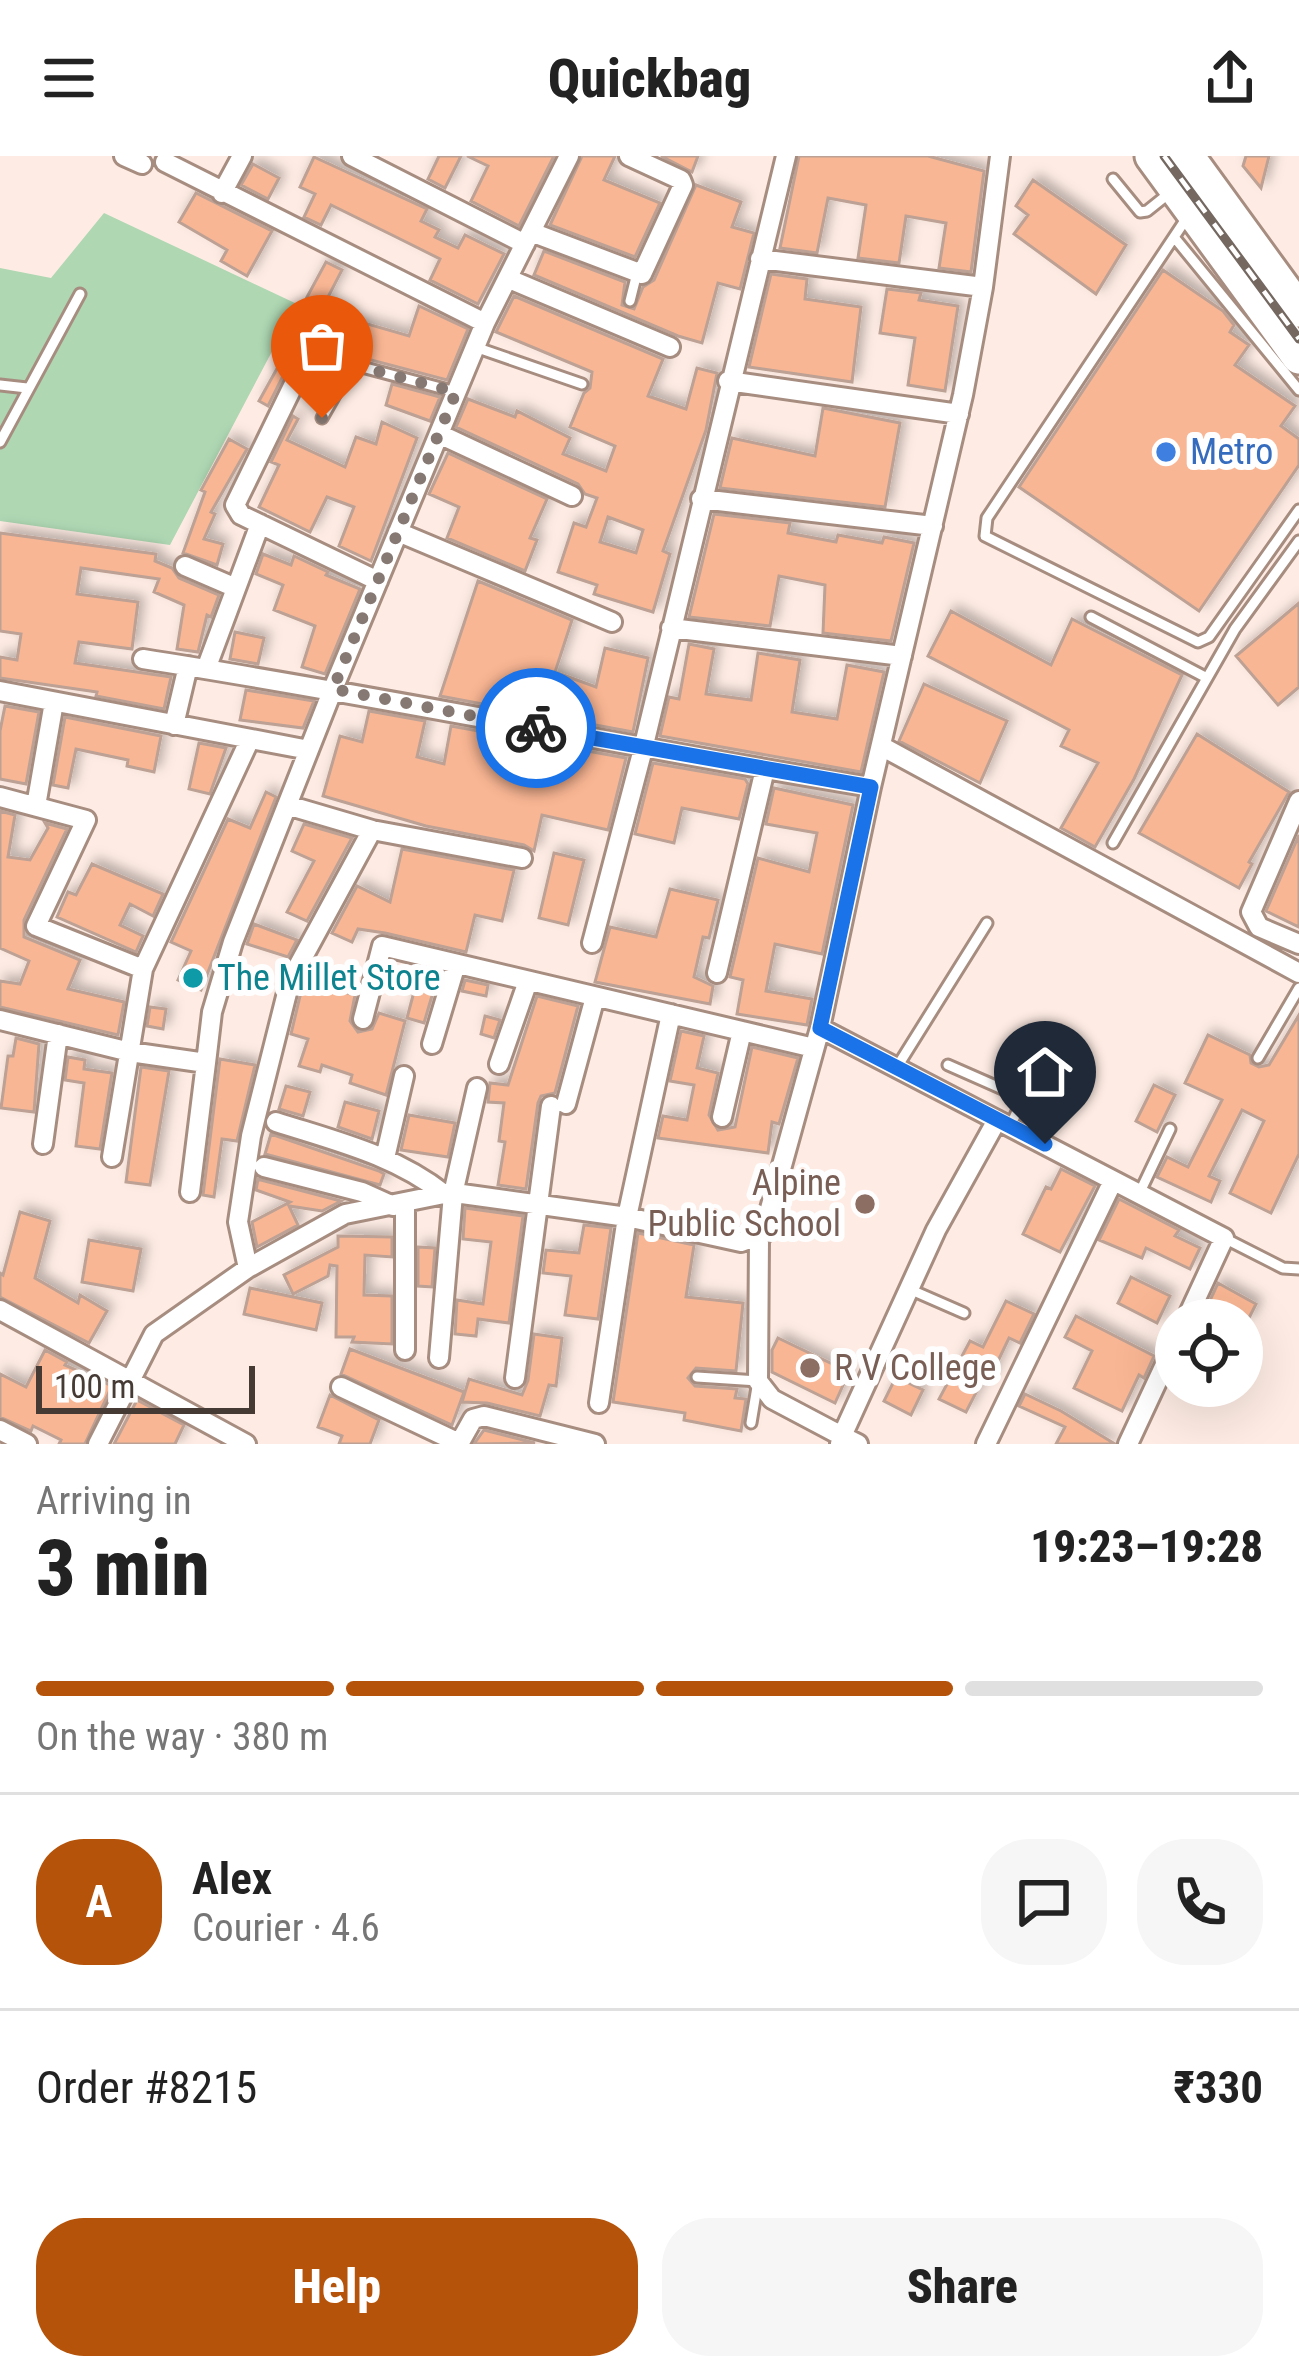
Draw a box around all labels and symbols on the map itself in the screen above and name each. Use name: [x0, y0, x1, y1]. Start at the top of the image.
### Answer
pin: [271, 295, 373, 418]
place label: Metro: [1190, 431, 1273, 473]
marker: Metro: [1153, 439, 1179, 465]
courier: [476, 668, 596, 788]
place label: The Millet Store: [217, 957, 441, 999]
marker: The Millet Store: [180, 965, 206, 991]
pin: [994, 1021, 1096, 1144]
place label: Alpine Public School: [647, 1162, 841, 1245]
marker: Alpine Public School: [852, 1191, 878, 1217]
place label: R V College: [834, 1347, 996, 1389]
marker: R V College: [797, 1355, 823, 1381]
scale bar: [36, 1360, 255, 1413]

